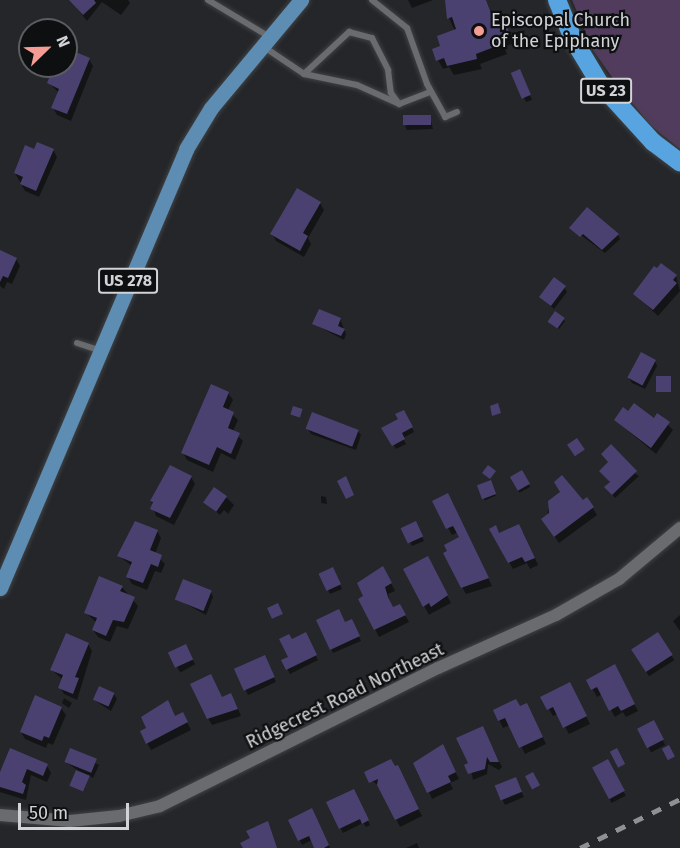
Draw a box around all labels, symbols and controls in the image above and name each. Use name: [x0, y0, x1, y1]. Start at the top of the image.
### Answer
place label: Episcopal Church of the Epiphany: [491, 10, 630, 52]
north arrow: [18, 18, 78, 78]
marker: Episcopal Church of the Epiphany: [472, 24, 486, 38]
text: N: [52, 33, 74, 50]
road number: US 23: [579, 78, 633, 104]
road number: US 278: [98, 268, 158, 294]
street label: Ridgecrest Road Northeast: [243, 639, 447, 753]
scale bar: [21, 791, 132, 829]
text: 50 m: [29, 802, 68, 824]

